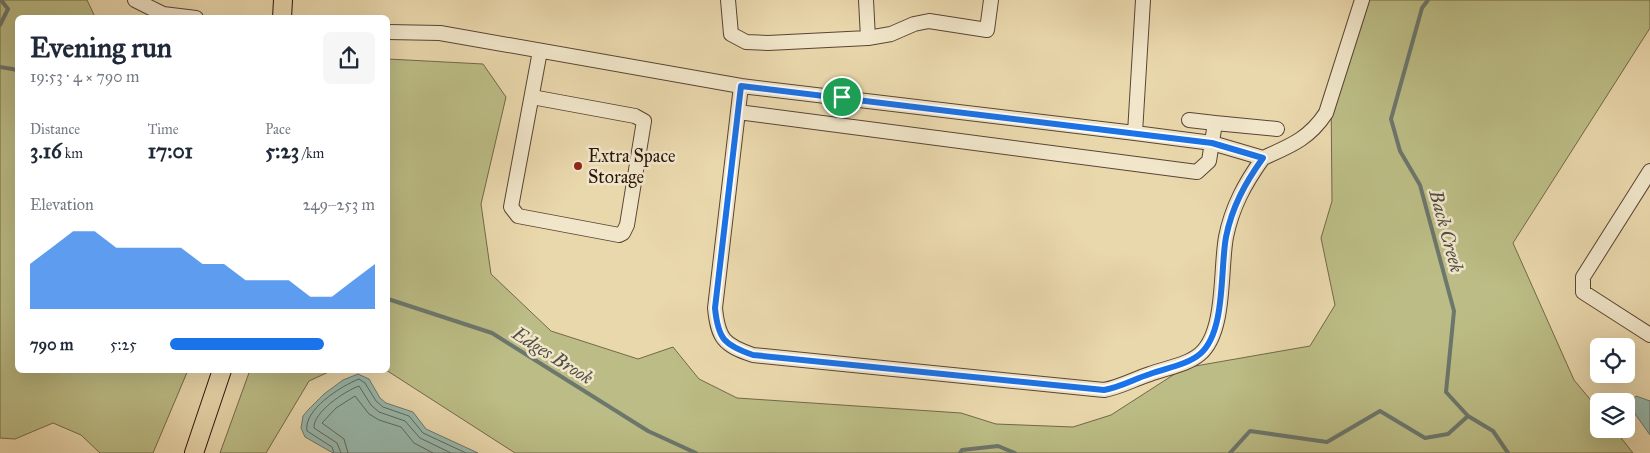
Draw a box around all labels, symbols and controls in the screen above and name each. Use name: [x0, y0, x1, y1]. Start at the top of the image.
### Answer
text: Evening run: [30, 30, 172, 65]
button: share: [323, 32, 375, 84]
text: 19:53 · 4 × 790 m: [30, 67, 139, 86]
pin: [821, 76, 863, 118]
icon: arrive: [828, 83, 856, 111]
text: Distance: [30, 121, 80, 138]
text: Time: [148, 121, 179, 138]
text: Pace: [265, 121, 291, 138]
text: 3.16: [30, 138, 62, 164]
text: 17:01: [148, 138, 193, 164]
text: 5:23: [265, 138, 299, 164]
text: km: [62, 145, 83, 162]
text: /km: [299, 145, 324, 162]
place label: Extra Space Storage: [588, 145, 676, 189]
marker: Extra Space Storage: [572, 160, 584, 172]
water label: Back Creek: [1424, 186, 1469, 275]
text: Elevation: [30, 195, 94, 214]
text: 249–253 m: [303, 195, 375, 214]
water label: Edges Brook: [507, 321, 598, 390]
text: 790 m: [30, 335, 73, 354]
text: 5:25: [110, 335, 137, 354]
map controls: [1590, 338, 1635, 438]
button: locate: [1590, 338, 1635, 383]
button: layers: [1590, 393, 1635, 438]

